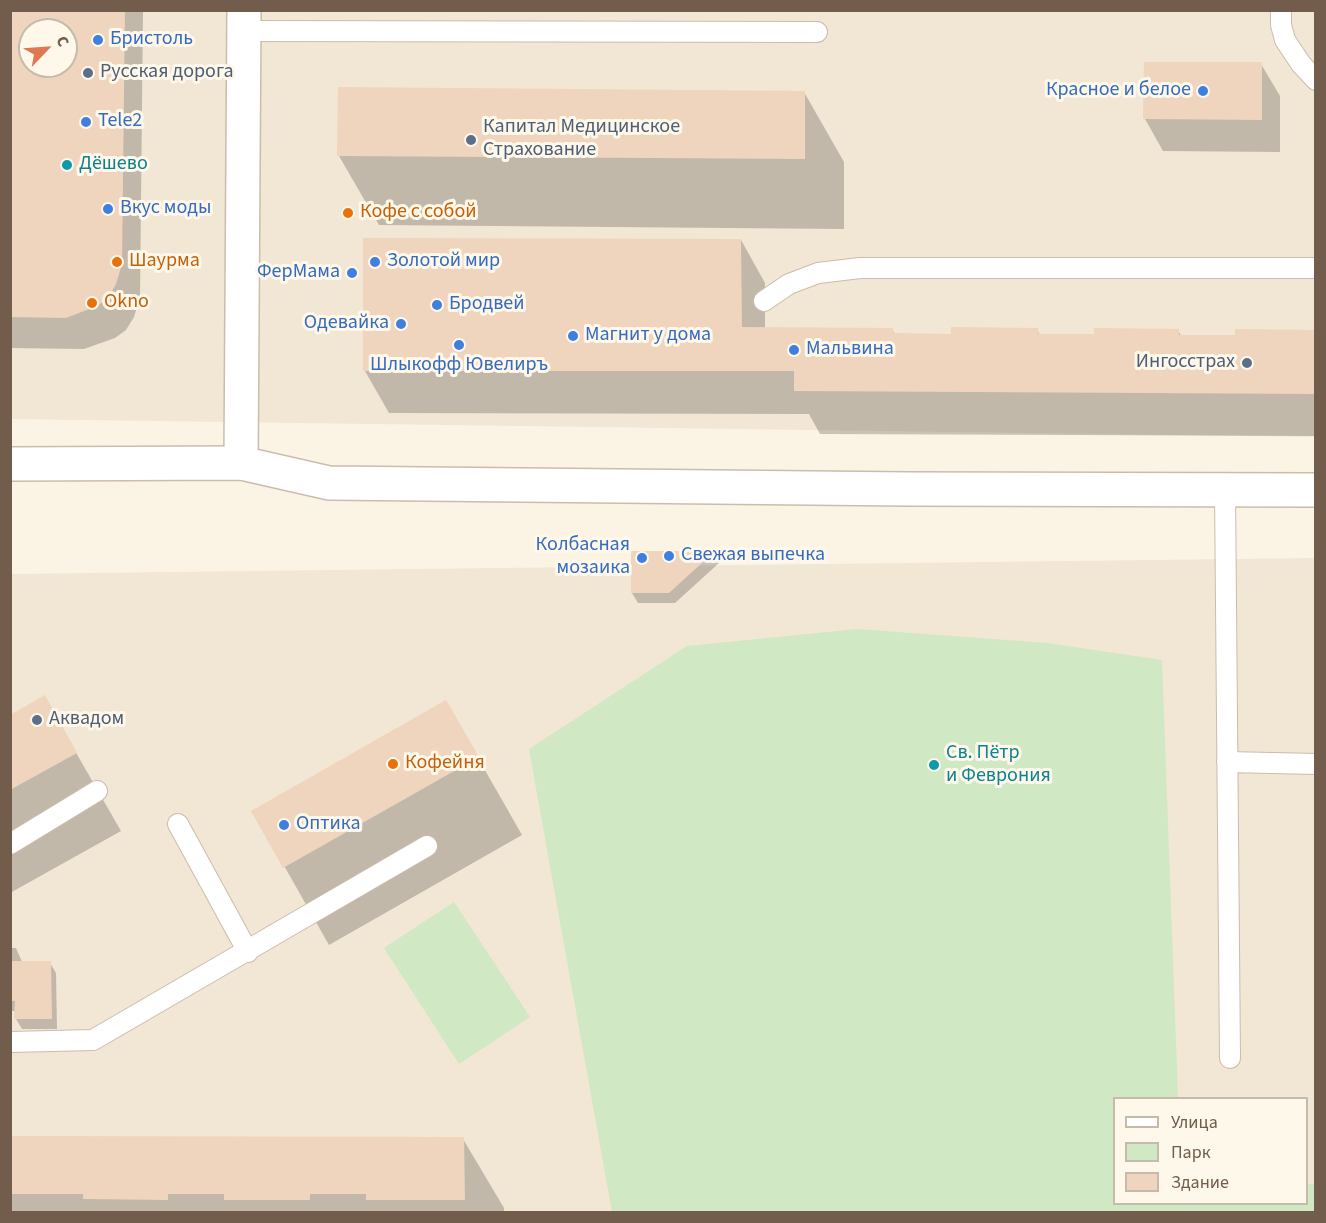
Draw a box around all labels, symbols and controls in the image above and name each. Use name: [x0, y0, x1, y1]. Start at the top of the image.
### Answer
north arrow: [18, 18, 78, 78]
place label: Бристоль: [110, 28, 193, 52]
text: С: [51, 32, 74, 50]
marker: Бристоль: [91, 33, 105, 47]
place label: Русская дорога: [100, 61, 234, 85]
marker: Русская дорога: [81, 66, 95, 80]
place label: Красное и белое: [1046, 79, 1191, 103]
marker: Красное и белое: [1196, 84, 1210, 98]
place label: Tele2: [98, 110, 142, 134]
marker: Tele2: [79, 115, 93, 129]
place label: Капитал Медицинское Страхование: [483, 116, 680, 163]
marker: Капитал Медицинское Страхование: [464, 133, 478, 147]
place label: Дёшево: [79, 153, 148, 177]
marker: Дёшево: [60, 158, 74, 172]
place label: Вкус моды: [120, 197, 211, 221]
place label: Кофе с собой: [360, 201, 477, 225]
marker: Вкус моды: [101, 202, 115, 216]
marker: Кофе с собой: [341, 206, 355, 220]
place label: Шаурма: [129, 250, 200, 274]
place label: Золотой мир: [387, 250, 500, 274]
marker: Шаурма: [110, 255, 124, 269]
marker: Золотой мир: [368, 255, 382, 269]
place label: ФерМама: [257, 261, 340, 285]
marker: ФерМама: [345, 266, 359, 280]
place label: Okno: [104, 291, 149, 315]
place label: Бродвей: [449, 293, 525, 317]
marker: Okno: [85, 296, 99, 310]
marker: Бродвей: [430, 298, 444, 312]
place label: Одевайка: [304, 312, 389, 336]
marker: Одевайка: [394, 317, 408, 331]
place label: Магнит у дома: [585, 324, 711, 348]
marker: Магнит у дома: [566, 329, 580, 343]
marker: Шлыкофф Ювелиръ: [452, 338, 466, 352]
place label: Мальвина: [806, 338, 894, 362]
marker: Мальвина: [787, 343, 801, 357]
place label: Ингосстрах: [1136, 351, 1235, 375]
place label: Шлыкофф Ювелиръ: [370, 354, 548, 378]
marker: Ингосстрах: [1240, 356, 1254, 370]
place label: Колбасная мозаика: [536, 534, 630, 581]
place label: Свежая выпечка: [681, 544, 825, 568]
marker: Свежая выпечка: [662, 549, 676, 563]
marker: Колбасная мозаика: [635, 551, 649, 565]
place label: Аквадом: [49, 708, 124, 732]
marker: Аквадом: [30, 713, 44, 727]
place label: Св. Пётр и Феврония: [946, 742, 1051, 789]
place label: Кофейня: [405, 752, 485, 776]
marker: Кофейня: [386, 757, 400, 771]
marker: Св. Пётр и Феврония: [927, 758, 941, 772]
place label: Оптика: [296, 813, 361, 837]
marker: Оптика: [277, 818, 291, 832]
legend: [1113, 1097, 1308, 1205]
text: Улица: [1171, 1110, 1218, 1135]
text: Парк: [1171, 1140, 1211, 1165]
text: Здание: [1171, 1170, 1229, 1195]

